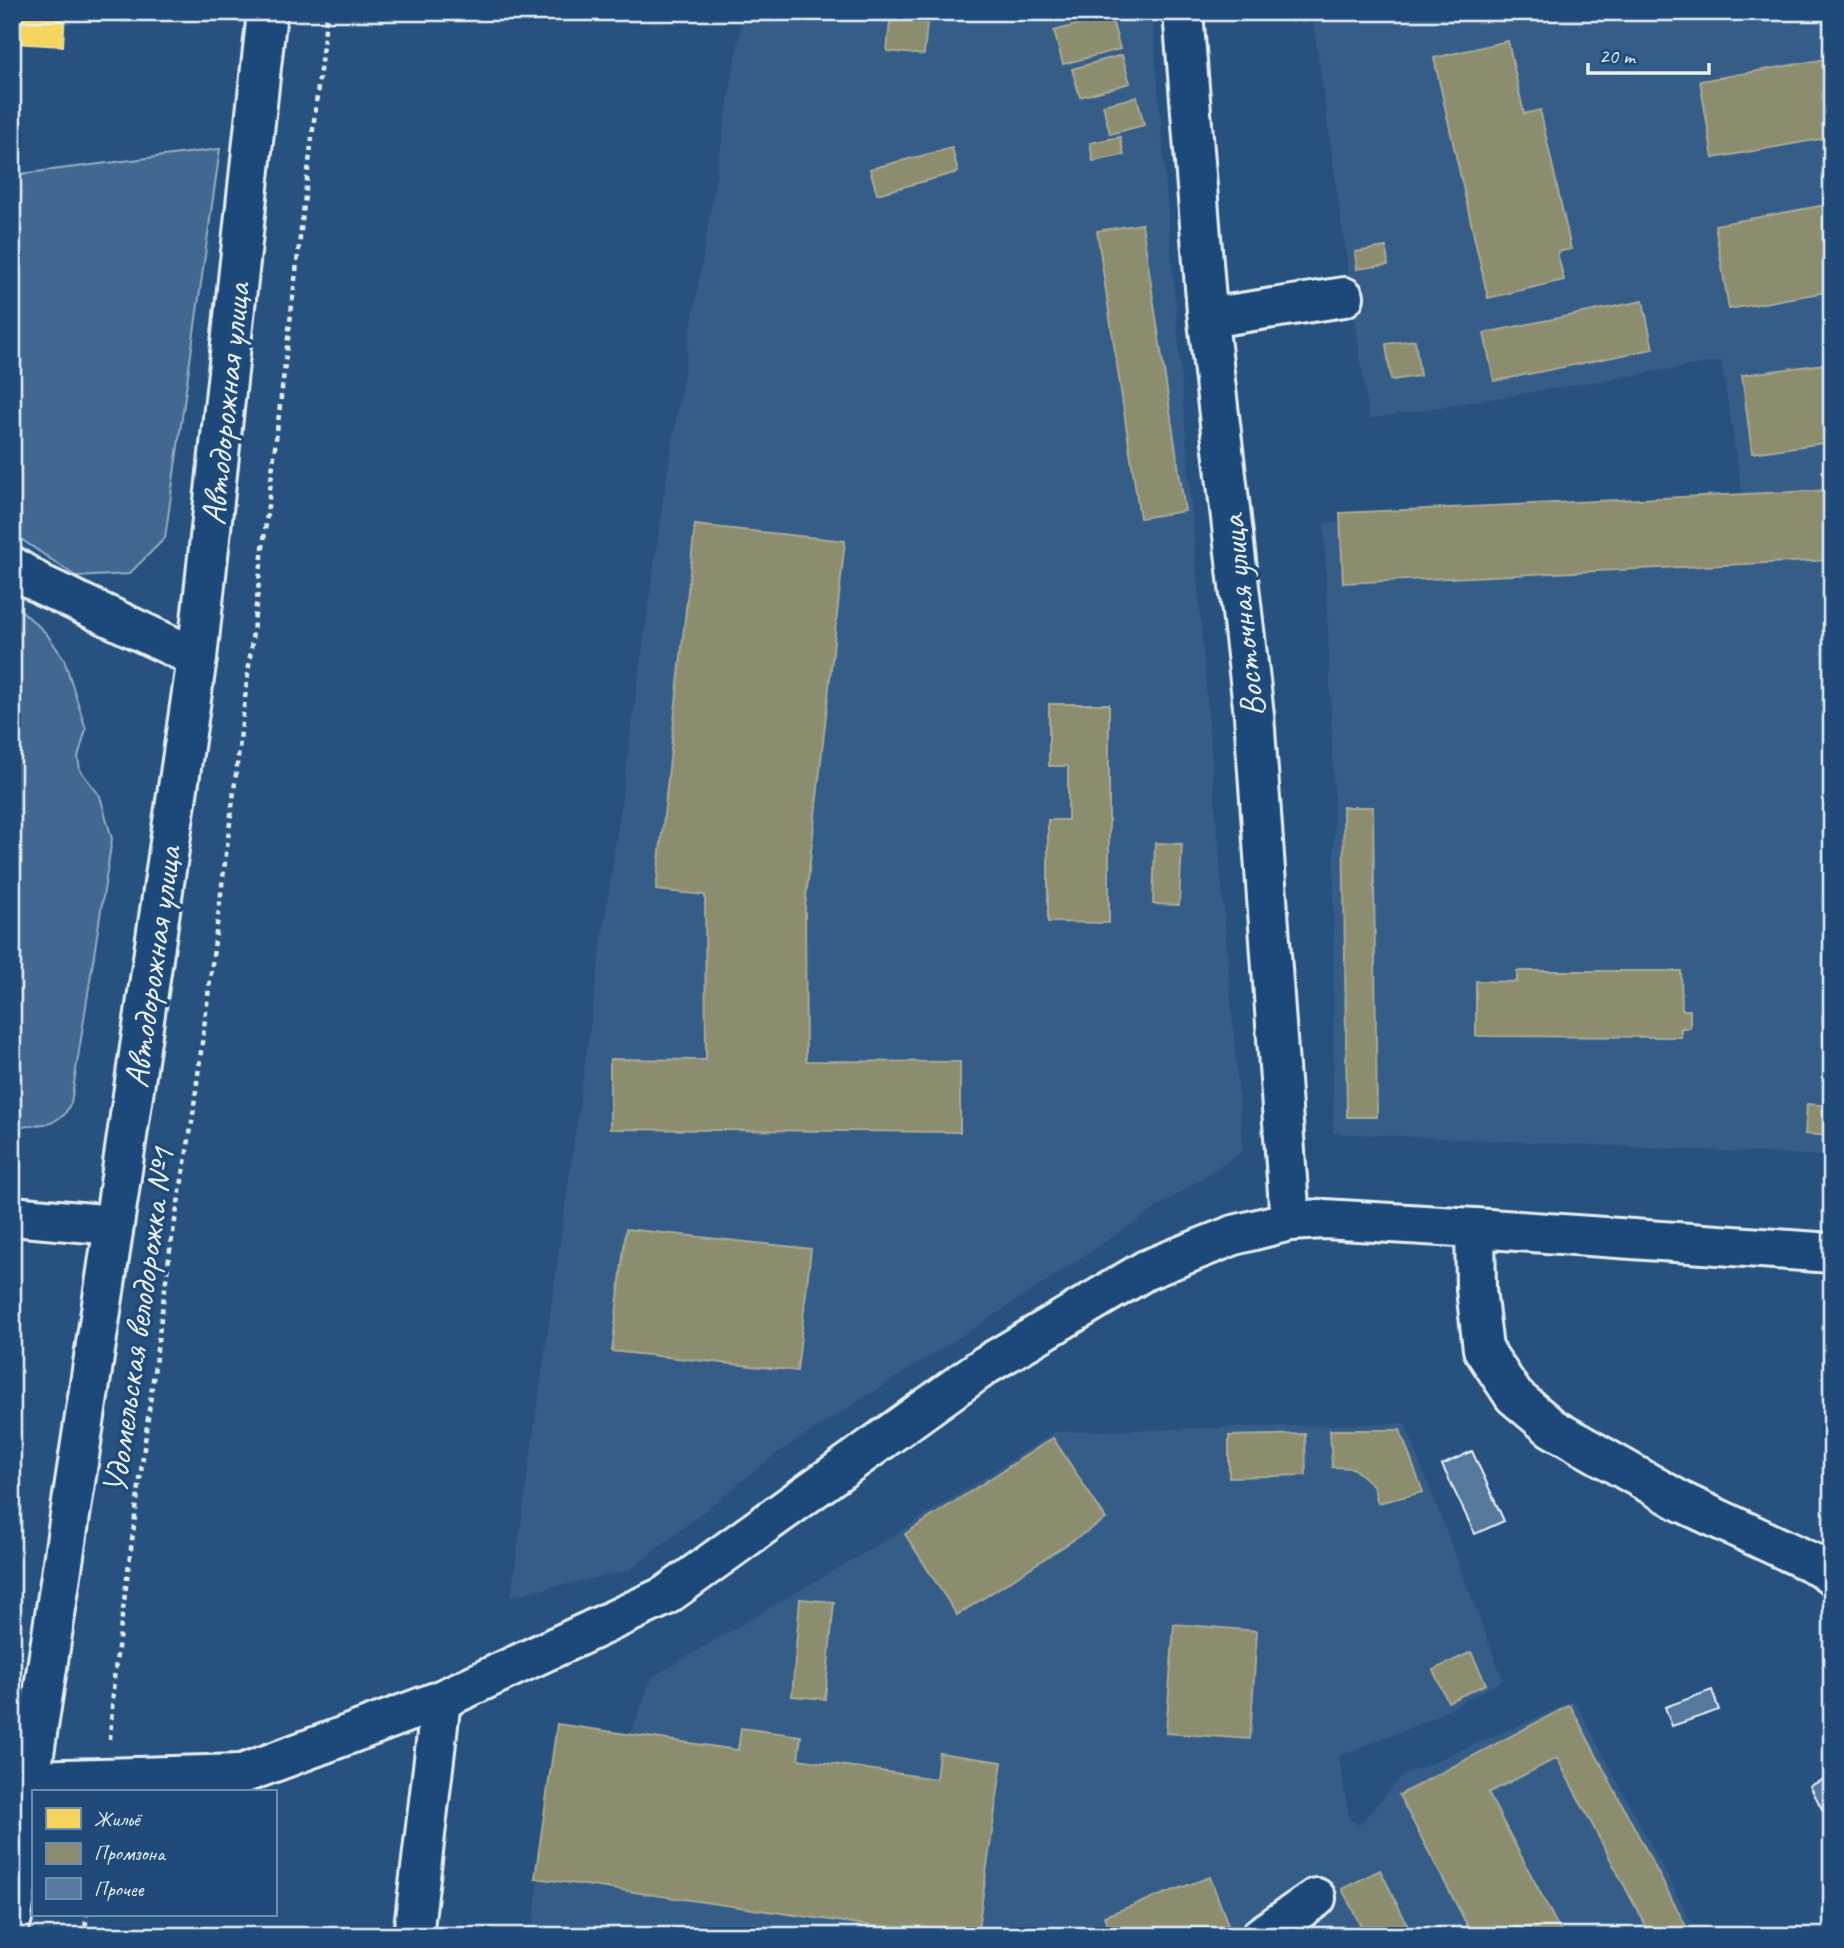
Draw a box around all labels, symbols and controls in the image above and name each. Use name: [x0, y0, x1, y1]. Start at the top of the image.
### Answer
scale bar: [1588, 32, 1709, 76]
text: 20 m: [1599, 43, 1637, 69]
street label: Автодорожная улица: [190, 279, 261, 527]
street label: Восточная улица: [1209, 510, 1275, 719]
street label: Автодорожная улица: [113, 842, 192, 1091]
street label: Удомельская велодорожка №1: [92, 1143, 185, 1497]
legend: [32, 1790, 276, 1916]
text: Жильё: [94, 1806, 143, 1832]
text: Промзона: [94, 1840, 167, 1866]
text: Прочее: [94, 1876, 145, 1902]

